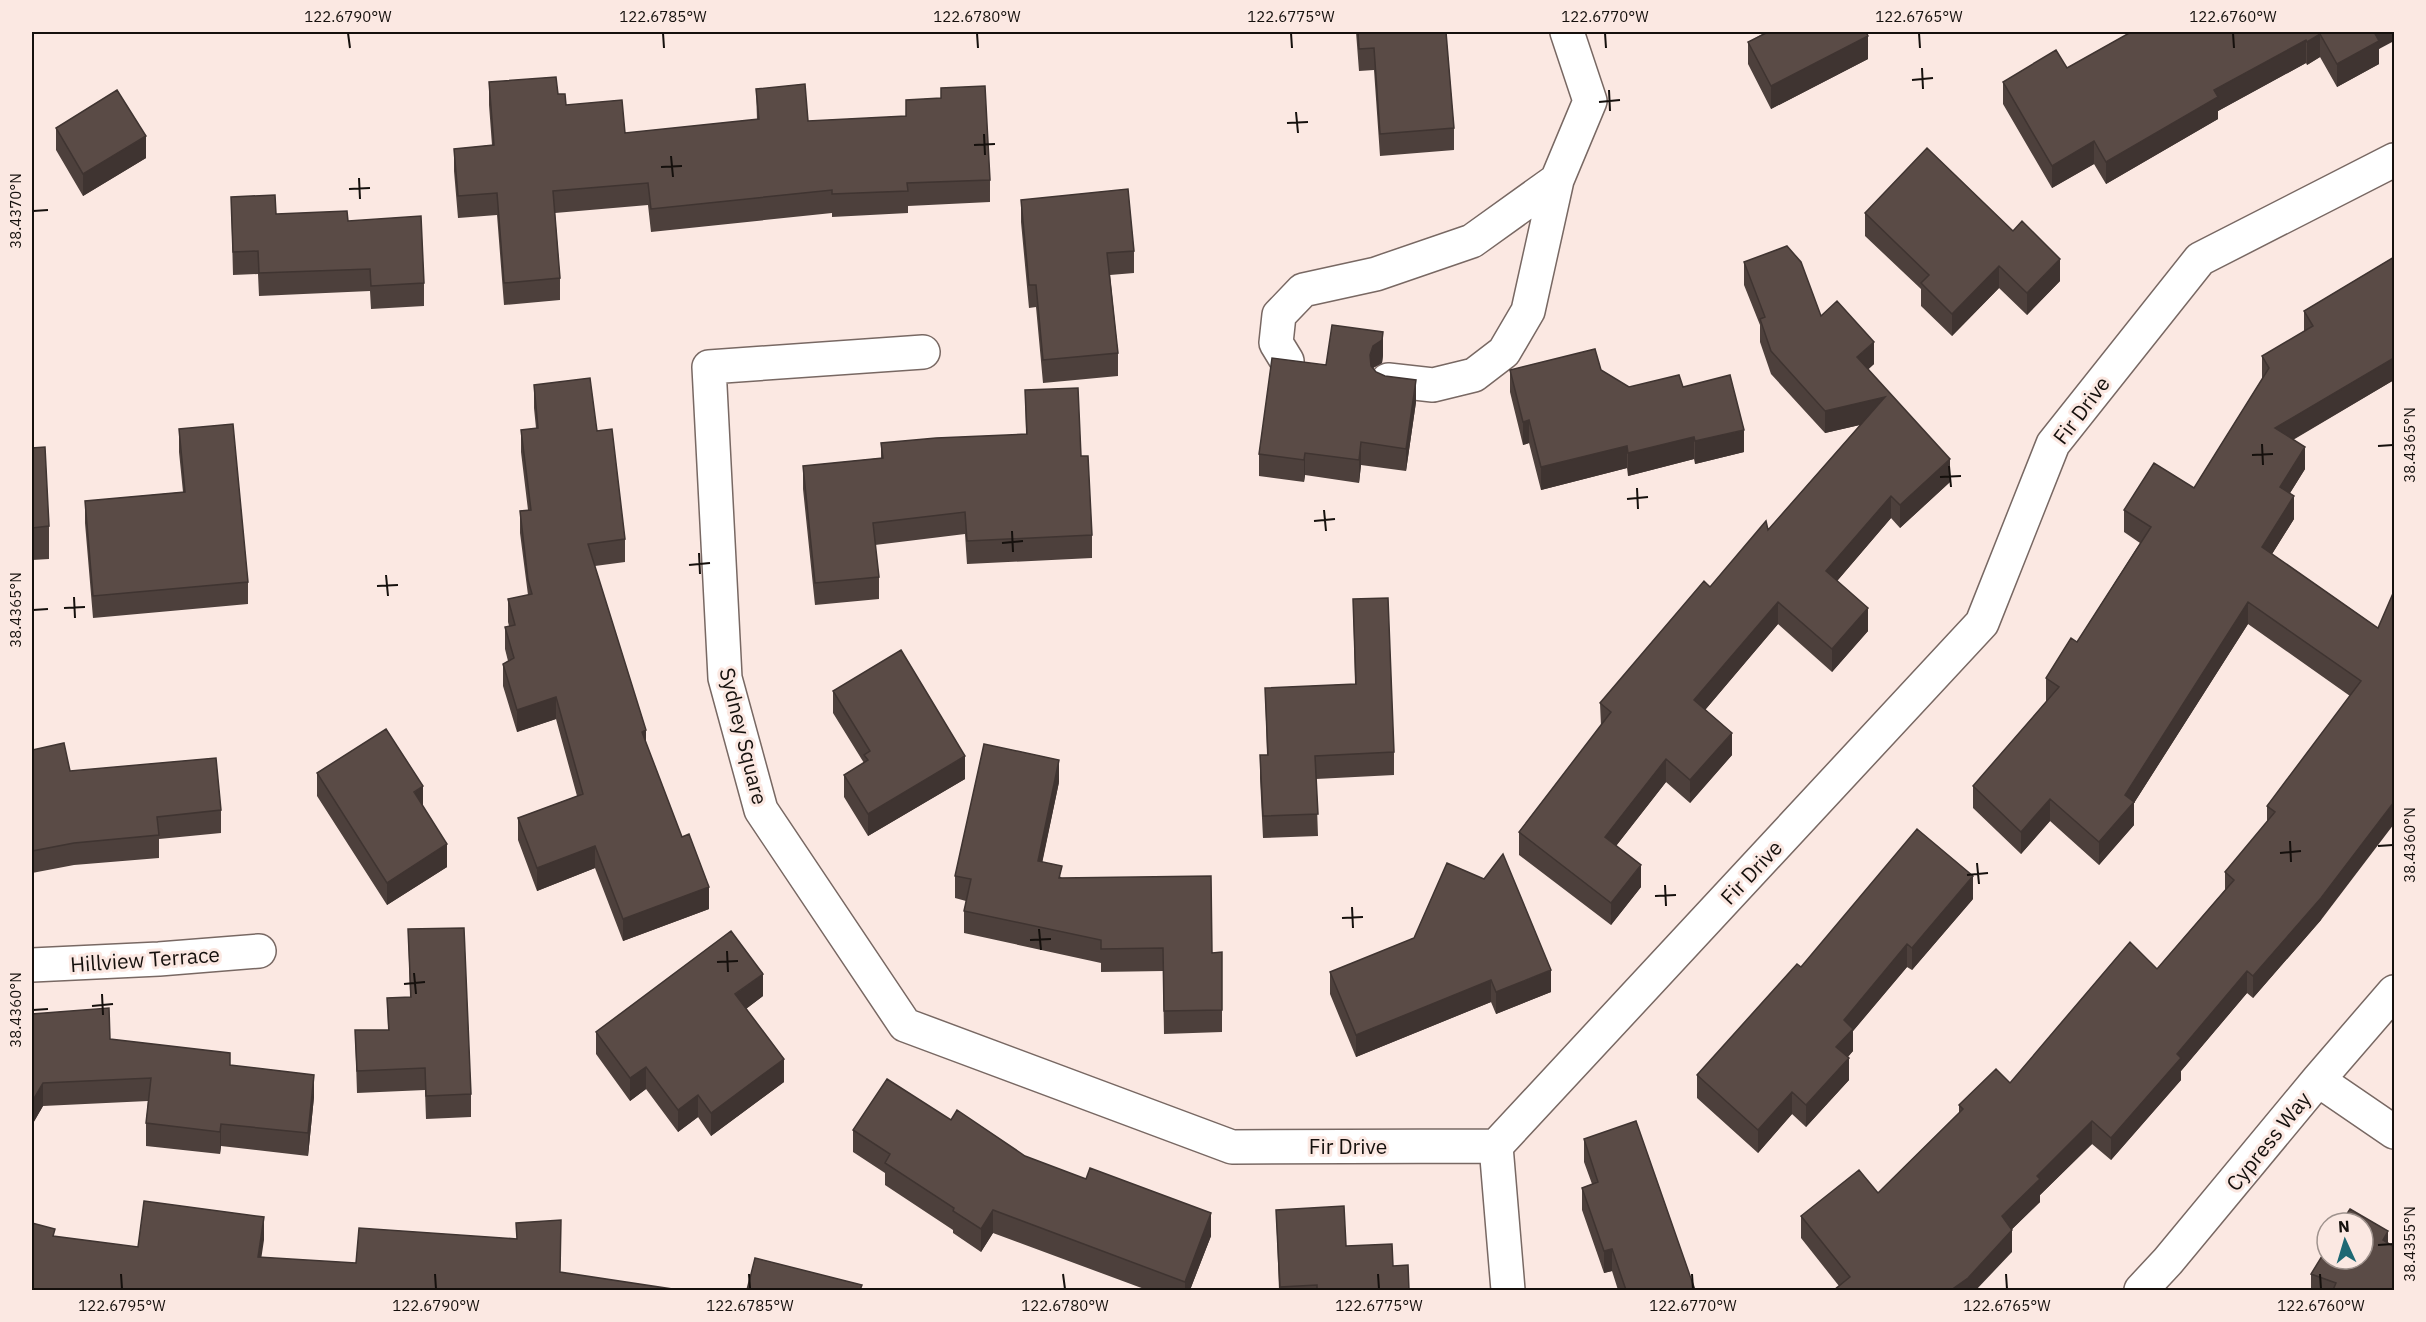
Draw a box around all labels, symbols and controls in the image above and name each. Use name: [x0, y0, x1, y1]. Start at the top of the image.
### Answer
text: 122.6790°W: [304, 7, 392, 26]
text: 122.6785°W: [619, 7, 707, 26]
text: 122.6780°W: [933, 7, 1021, 26]
text: 122.6775°W: [1247, 7, 1335, 26]
text: 122.6770°W: [1561, 7, 1649, 26]
text: 122.6765°W: [1875, 7, 1963, 26]
text: 122.6760°W: [2189, 7, 2277, 26]
text: 38.4370°N: [6, 173, 25, 249]
street label: Fir Drive: [2046, 370, 2116, 450]
text: 38.4365°N: [2400, 407, 2419, 483]
text: 38.4365°N: [6, 572, 25, 648]
street label: Sydney Square: [713, 665, 775, 807]
text: 38.4360°N: [2400, 807, 2419, 883]
street label: Fir Drive: [1714, 834, 1788, 910]
street label: Hillview Terrace: [69, 940, 221, 978]
text: 38.4360°N: [6, 972, 25, 1048]
street label: Cypress Way: [2219, 1085, 2317, 1197]
street label: Fir Drive: [1309, 1132, 1387, 1160]
text: 38.4355°N: [2400, 1206, 2419, 1282]
north arrow: [2315, 1211, 2375, 1271]
text: N: [2337, 1216, 2350, 1236]
text: 122.6795°W: [78, 1296, 166, 1315]
text: 122.6790°W: [392, 1296, 480, 1315]
text: 122.6785°W: [706, 1296, 794, 1315]
text: 122.6780°W: [1021, 1296, 1109, 1315]
text: 122.6775°W: [1335, 1296, 1423, 1315]
text: 122.6770°W: [1649, 1296, 1737, 1315]
text: 122.6765°W: [1963, 1296, 2051, 1315]
text: 122.6760°W: [2277, 1296, 2365, 1315]

